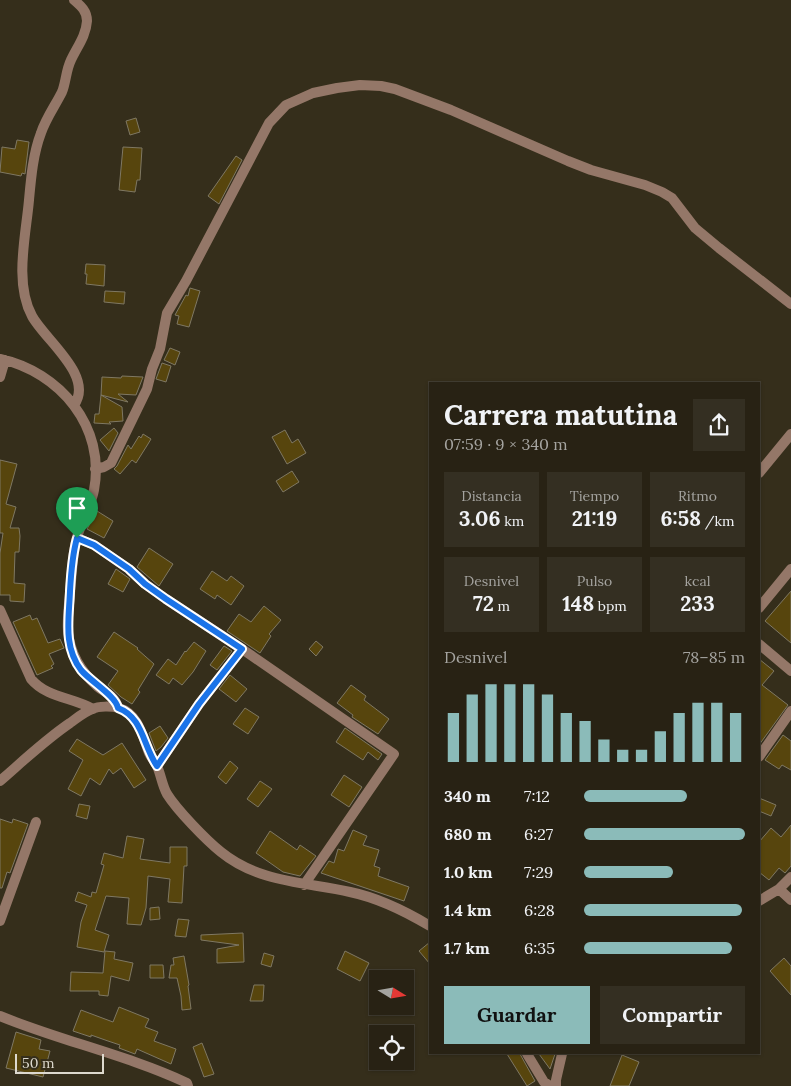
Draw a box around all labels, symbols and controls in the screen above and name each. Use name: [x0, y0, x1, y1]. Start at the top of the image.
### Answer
text: Carrera matutina: [444, 397, 677, 433]
button: share: [693, 399, 745, 451]
text: 07:59 · 9 × 340 m: [444, 434, 568, 454]
pin: [56, 487, 98, 538]
text: Distancia: [461, 487, 522, 505]
text: Tiempo: [570, 487, 619, 505]
text: Ritmo: [678, 487, 717, 505]
icon: arrive: [63, 494, 91, 522]
text: 3.06: [459, 505, 501, 532]
text: 21:19: [572, 505, 617, 532]
text: 6:58: [660, 505, 701, 532]
text: km: [501, 512, 524, 530]
text: /km: [701, 512, 735, 530]
text: Desnivel: [464, 572, 519, 590]
text: Pulso: [577, 572, 612, 590]
text: kcal: [685, 572, 710, 590]
text: 72: [473, 590, 494, 617]
text: 148: [562, 590, 594, 617]
text: 233: [680, 590, 715, 617]
text: m: [494, 597, 510, 615]
text: bpm: [594, 597, 627, 615]
text: Desnivel: [444, 647, 507, 667]
text: 78–85 m: [683, 647, 745, 667]
text: 340 m: [444, 786, 491, 806]
text: 7:12: [524, 786, 550, 806]
text: 680 m: [444, 824, 491, 844]
text: 6:27: [524, 824, 553, 844]
text: 1.0 km: [444, 862, 493, 882]
text: 7:29: [524, 862, 553, 882]
text: 1.4 km: [444, 900, 491, 920]
text: 6:28: [524, 900, 555, 920]
text: 1.7 km: [444, 938, 490, 958]
text: 6:35: [524, 938, 555, 958]
north arrow: [369, 970, 414, 1015]
map controls: [369, 970, 414, 1070]
button: Guardar: [444, 986, 590, 1044]
button: Compartir: [600, 986, 745, 1044]
button: locate: [369, 1025, 414, 1070]
scale bar: [15, 1051, 104, 1074]
text: 50 m: [22, 1054, 55, 1072]

